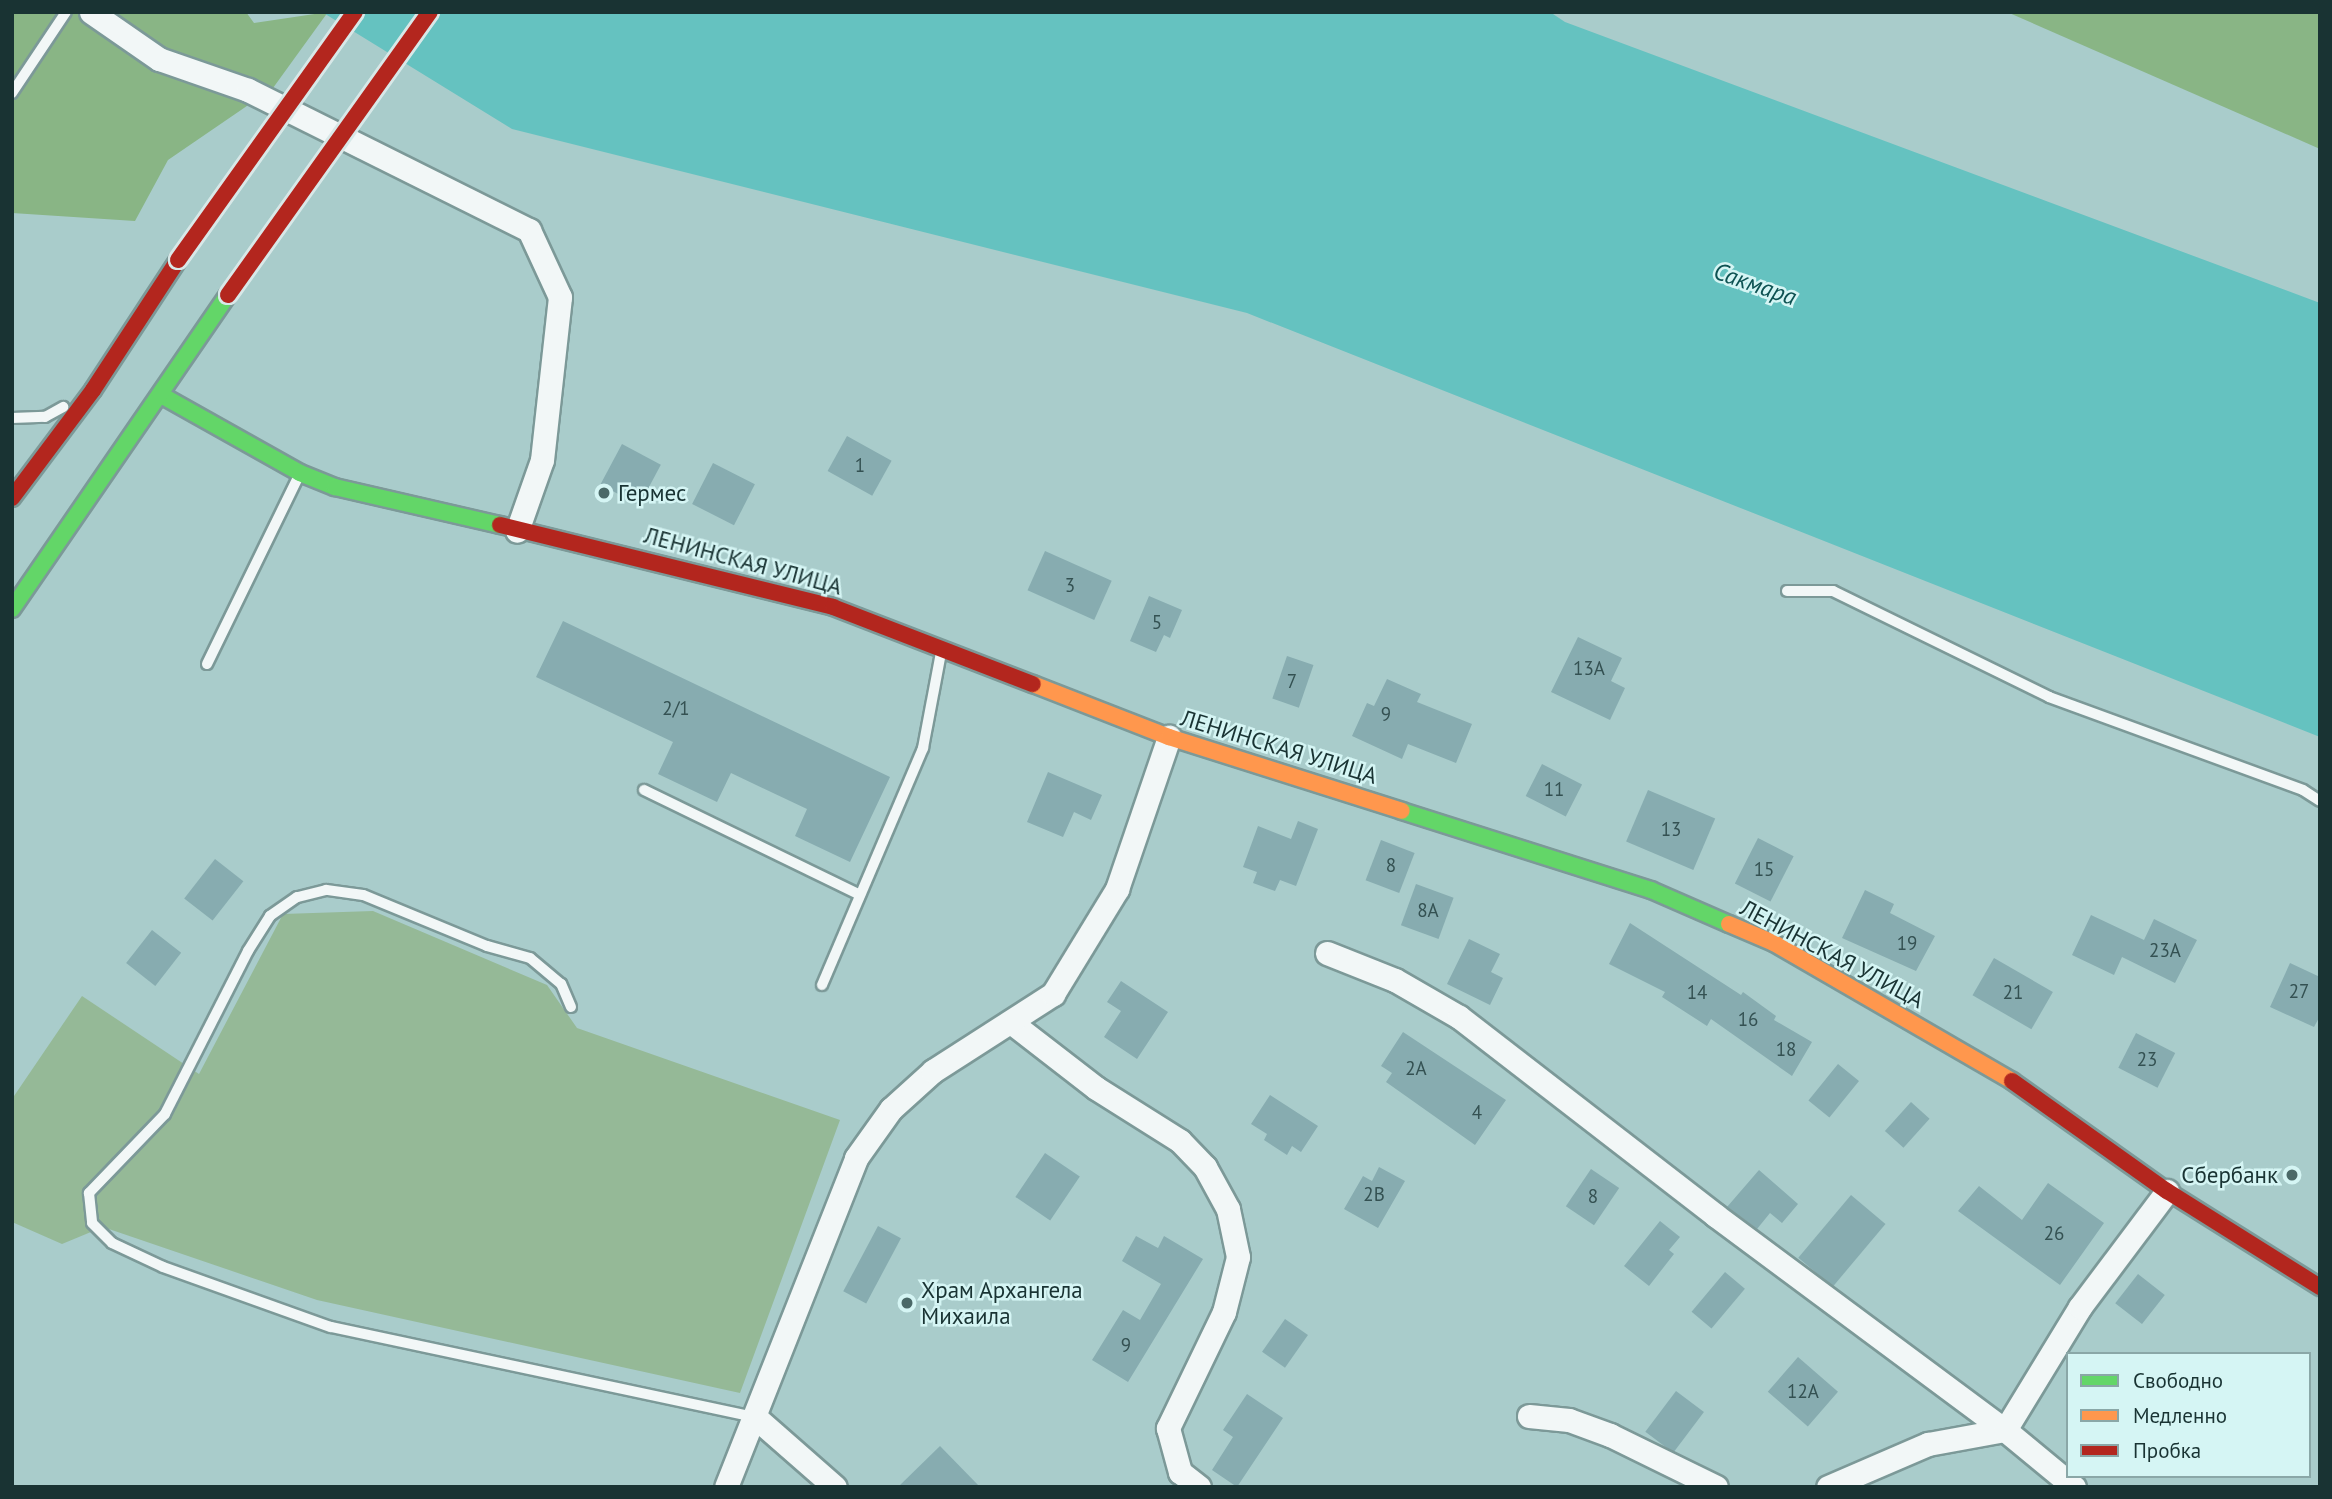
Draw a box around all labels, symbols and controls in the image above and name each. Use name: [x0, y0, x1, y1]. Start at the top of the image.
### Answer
water label: Сакмара: [1710, 256, 1800, 312]
house number: 1: [855, 455, 865, 477]
place label: Гермес: [618, 479, 686, 507]
marker: Гермес: [596, 485, 612, 501]
street label: ЛЕНИНСКАЯ УЛИЦА: [641, 521, 845, 601]
house number: 3: [1065, 575, 1075, 597]
house number: 5: [1152, 612, 1162, 634]
house number: 13А: [1573, 658, 1605, 680]
house number: 7: [1287, 671, 1297, 693]
house number: 2/1: [662, 698, 690, 720]
street label: ЛЕНИНСКАЯ УЛИЦА: [1177, 704, 1381, 790]
house number: 9: [1381, 704, 1391, 726]
house number: 11: [1544, 779, 1564, 801]
house number: 13: [1661, 819, 1681, 841]
house number: 8: [1386, 855, 1396, 877]
house number: 15: [1754, 859, 1774, 881]
street label: ЛЕНИНСКАЯ УЛИЦА: [1735, 894, 1929, 1014]
house number: 8А: [1417, 900, 1439, 922]
house number: 19: [1897, 933, 1917, 955]
house number: 23А: [2149, 940, 2181, 962]
house number: 27: [2289, 981, 2309, 1003]
house number: 14: [1687, 982, 1707, 1004]
house number: 21: [2003, 982, 2023, 1004]
house number: 16: [1738, 1009, 1758, 1031]
house number: 18: [1776, 1039, 1796, 1061]
house number: 23: [2137, 1049, 2157, 1071]
house number: 2А: [1405, 1058, 1427, 1080]
house number: 4: [1472, 1102, 1482, 1124]
place label: Сбербанк: [2181, 1161, 2278, 1189]
marker: Сбербанк: [2284, 1167, 2300, 1183]
house number: 2В: [1363, 1184, 1385, 1206]
house number: 8: [1588, 1186, 1598, 1208]
house number: 26: [2044, 1223, 2064, 1245]
place label: Храм Архангела Михаила: [921, 1276, 1083, 1330]
marker: Храм Архангела Михаила: [899, 1295, 915, 1311]
house number: 9: [1121, 1335, 1131, 1357]
legend: [2066, 1352, 2311, 1478]
text: Свободно: [2133, 1367, 2223, 1394]
house number: 12А: [1787, 1381, 1819, 1403]
text: Медленно: [2133, 1402, 2227, 1429]
text: Пробка: [2133, 1437, 2201, 1464]

